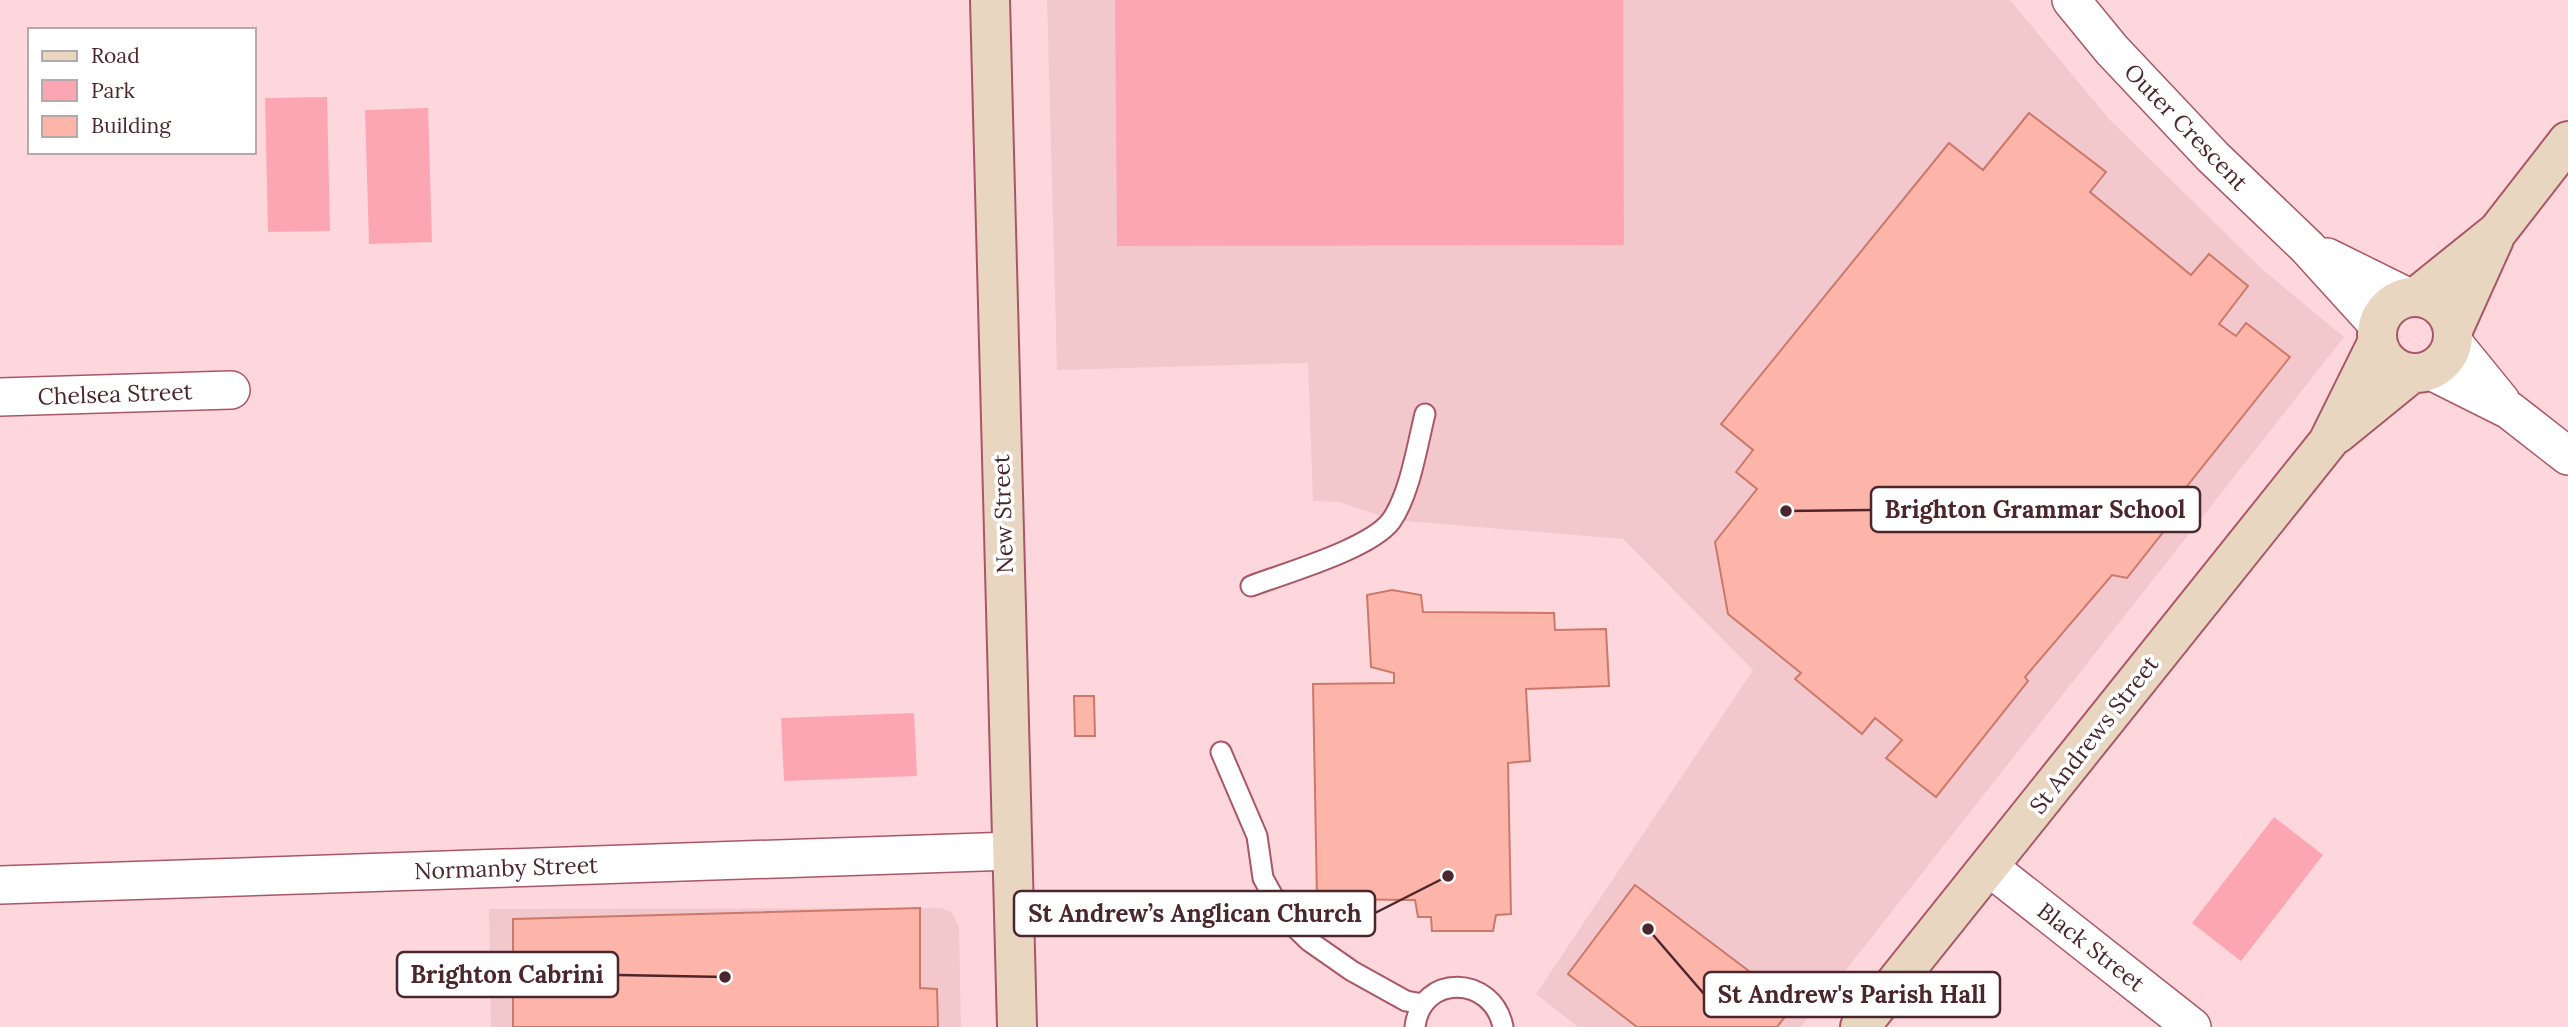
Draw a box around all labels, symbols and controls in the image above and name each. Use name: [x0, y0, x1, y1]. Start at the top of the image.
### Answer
legend: [28, 28, 256, 154]
text: Road: [91, 42, 140, 69]
street label: Outer Crescent: [2118, 57, 2254, 196]
text: Park: [91, 77, 135, 104]
text: Building: [91, 112, 171, 139]
street label: Chelsea Street: [37, 376, 193, 411]
street label: New Street: [986, 454, 1019, 574]
callout: Brighton Grammar School: [1871, 487, 2200, 532]
text: Brighton Grammar School: [1885, 494, 2185, 525]
street label: St Andrews Street: [2023, 650, 2164, 819]
street label: Normanby Street: [414, 850, 598, 885]
callout: St Andrew’s Anglican Church: [1014, 891, 1375, 936]
street label: Black Street: [2032, 896, 2151, 998]
text: St Andrew’s Anglican Church: [1028, 898, 1362, 929]
callout: Brighton Cabrini: [397, 952, 618, 997]
text: Brighton Cabrini: [410, 959, 604, 990]
callout: St Andrew's Parish Hall: [1704, 972, 2000, 1017]
text: St Andrew's Parish Hall: [1718, 979, 1986, 1010]

